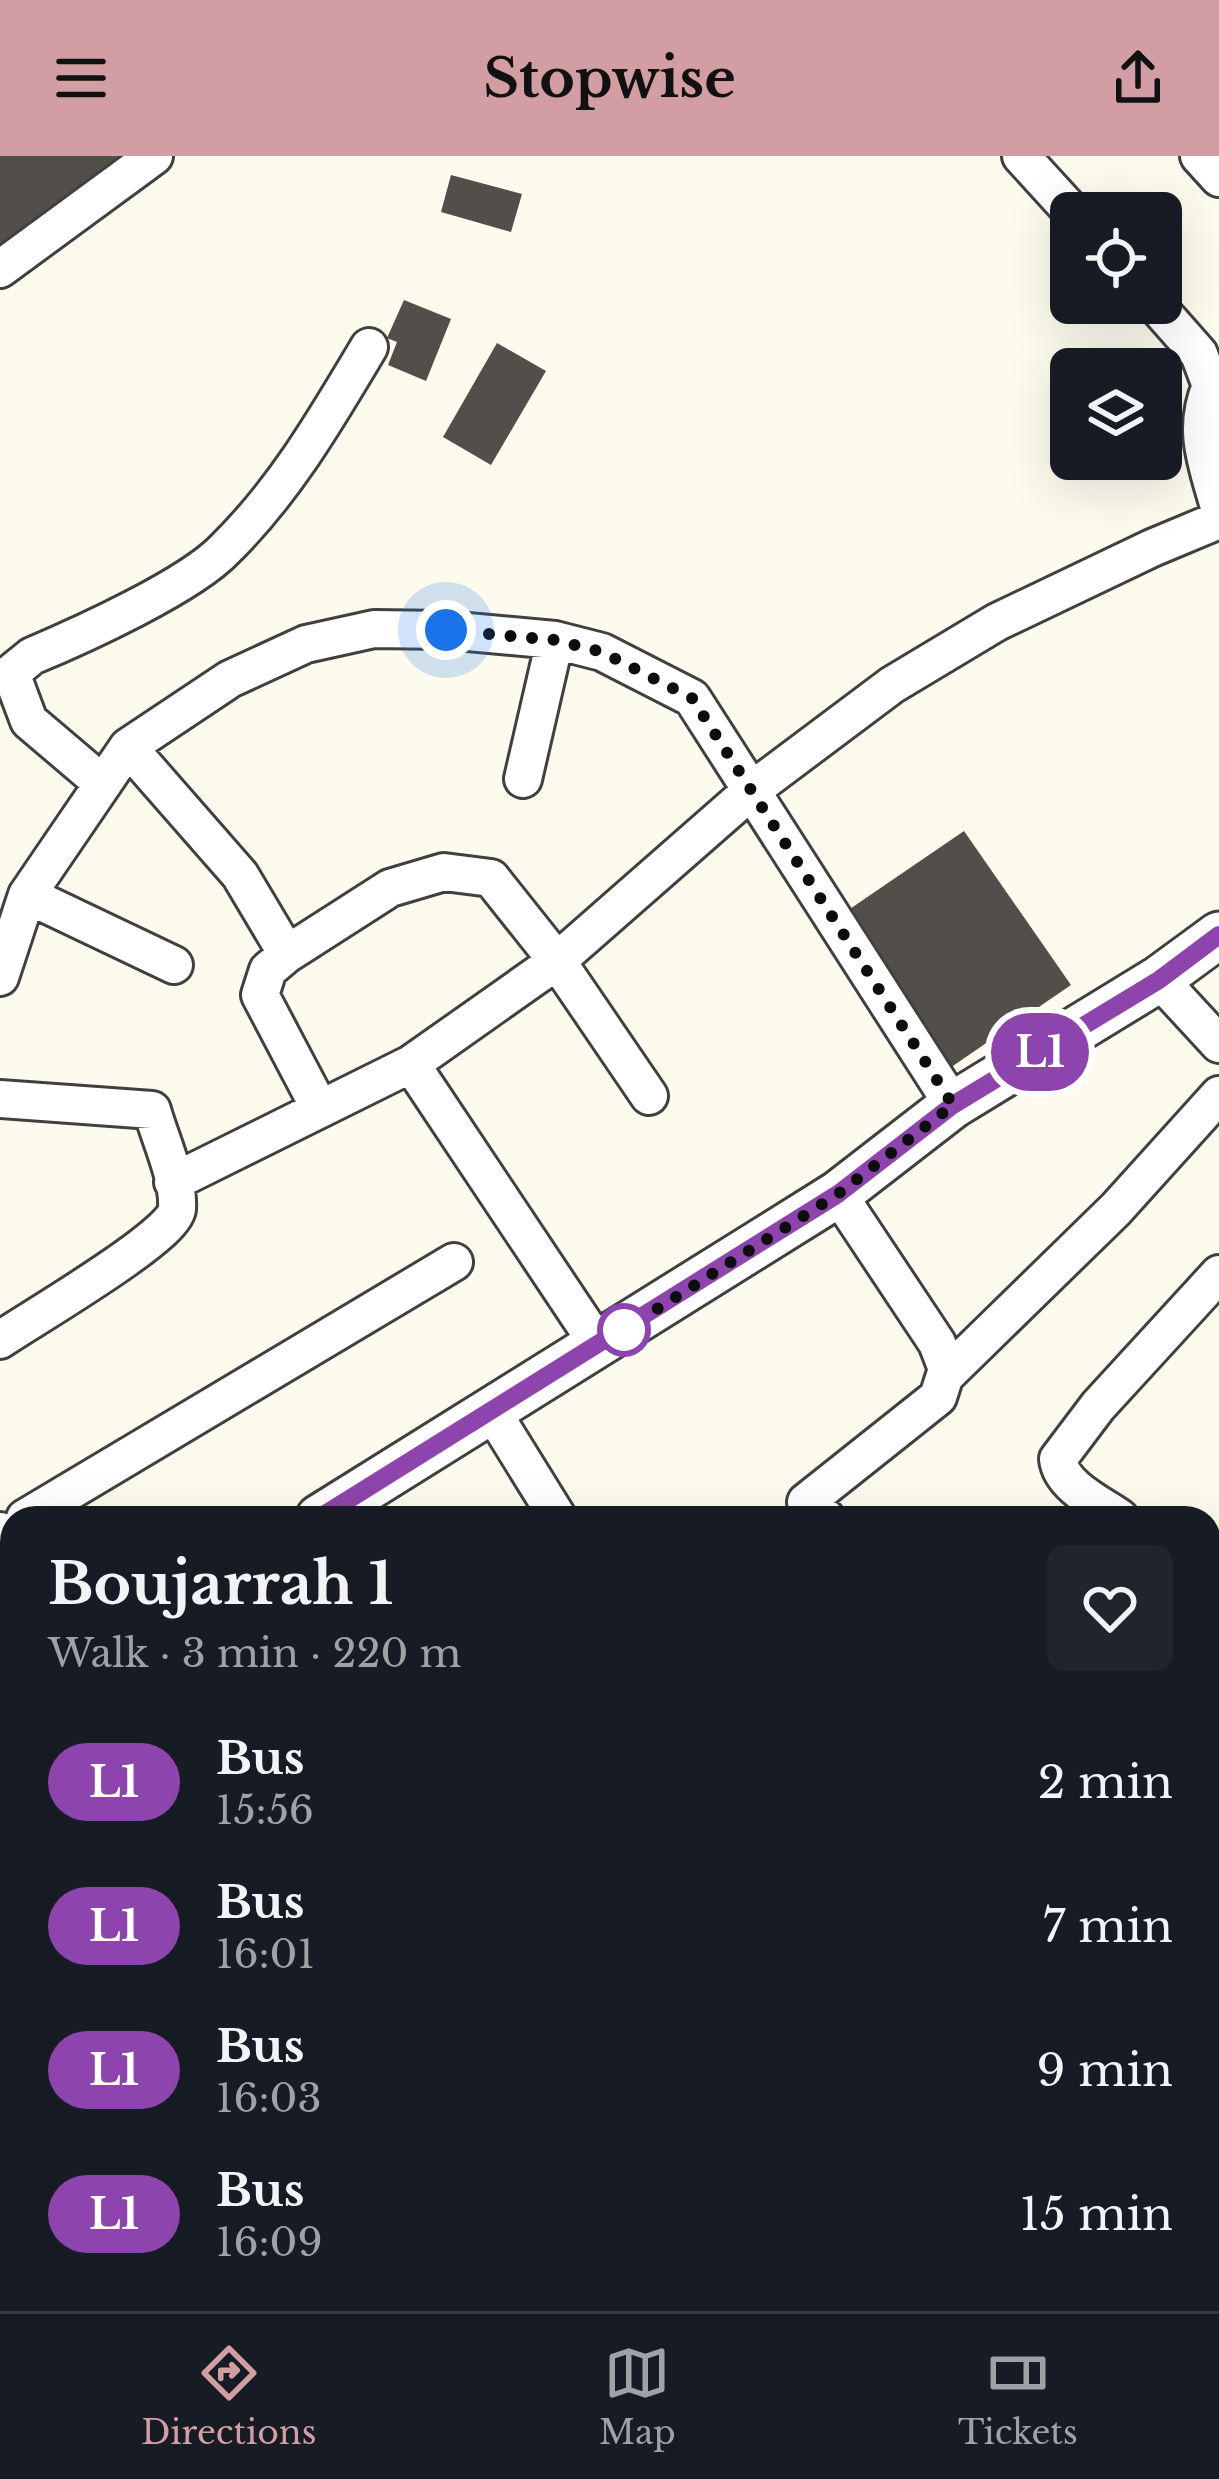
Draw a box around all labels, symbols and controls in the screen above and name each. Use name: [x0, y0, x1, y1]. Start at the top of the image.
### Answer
icon: menu: [48, 45, 114, 111]
text: Stopwise: [483, 45, 736, 112]
icon: share: [1105, 45, 1171, 111]
map controls: [1050, 192, 1182, 480]
button: locate: [1050, 192, 1182, 324]
button: layers: [1050, 348, 1182, 480]
your location: [416, 600, 476, 660]
line badge: L1: [986, 1013, 1094, 1091]
text: L1: [1015, 1026, 1065, 1078]
unlabelled marker: [599, 1305, 649, 1355]
button: heart: [1047, 1545, 1173, 1671]
text: Boujarrah 1: [48, 1549, 393, 1619]
text: Walk · 3 min · 220 m: [48, 1629, 461, 1678]
text: Bus: [216, 1730, 304, 1786]
text: 2 min: [1038, 1754, 1173, 1810]
text: L1: [89, 1756, 139, 1808]
text: 15:56: [216, 1786, 314, 1835]
text: Bus: [216, 1874, 304, 1930]
text: 7 min: [1043, 1898, 1173, 1954]
text: L1: [89, 1900, 139, 1952]
text: 16:01: [216, 1930, 315, 1979]
text: Bus: [216, 2018, 304, 2074]
text: 9 min: [1037, 2042, 1173, 2098]
text: L1: [89, 2044, 139, 2096]
text: 16:03: [216, 2074, 321, 2123]
text: Bus: [216, 2162, 304, 2218]
text: 15 min: [1020, 2186, 1173, 2242]
text: L1: [89, 2188, 139, 2240]
text: 16:09: [216, 2218, 323, 2267]
tab: Directions: [141, 2340, 317, 2453]
tab: Map: [599, 2340, 676, 2453]
tab: Tickets: [958, 2340, 1078, 2453]

